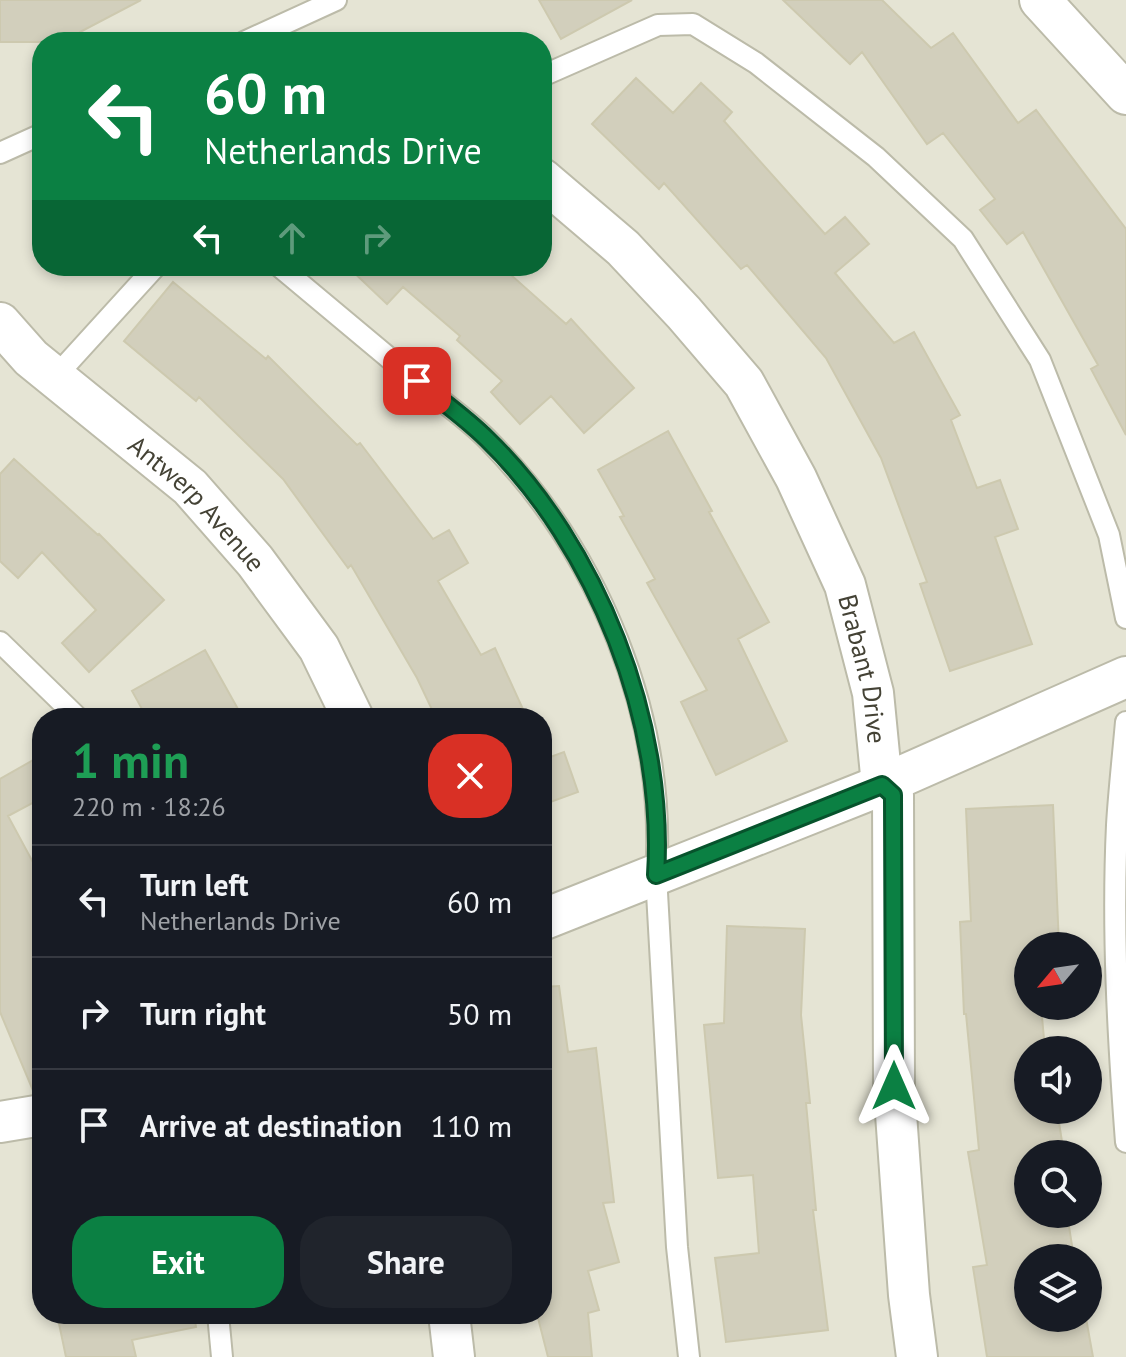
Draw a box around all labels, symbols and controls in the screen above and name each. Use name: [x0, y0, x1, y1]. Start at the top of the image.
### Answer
text: 60 m: [204, 57, 327, 129]
icon: left: [72, 64, 176, 168]
text: Netherlands Drive: [204, 127, 482, 174]
icon: left: [186, 216, 230, 260]
icon: ahead: [270, 216, 314, 260]
icon: right: [354, 216, 398, 260]
pin: [383, 347, 451, 415]
icon: arrive: [395, 359, 439, 403]
street label: Antwerp Avenue: [122, 428, 273, 577]
street label: Brabant Drive: [832, 591, 894, 745]
text: 1 min: [72, 729, 189, 791]
button: close: [428, 734, 512, 818]
text: 220 m · 18:26: [72, 790, 226, 823]
text: Turn left: [140, 865, 248, 904]
icon: left: [72, 879, 116, 923]
text: 60 m: [447, 882, 512, 921]
text: Netherlands Drive: [140, 904, 341, 937]
north arrow: [1014, 932, 1102, 1020]
map controls: [1014, 932, 1102, 1332]
icon: right: [72, 991, 116, 1035]
text: Turn right: [140, 994, 266, 1033]
text: 50 m: [447, 994, 512, 1033]
button: sound: [1014, 1036, 1102, 1124]
position arrow: [852, 1044, 936, 1128]
icon: arrive: [72, 1103, 116, 1147]
text: Arrive at destination: [140, 1106, 402, 1145]
text: 110 m: [431, 1106, 512, 1145]
button: search: [1014, 1140, 1102, 1228]
button: Exit: [72, 1216, 284, 1308]
button: Share: [300, 1216, 512, 1308]
button: layers: [1014, 1244, 1102, 1332]

